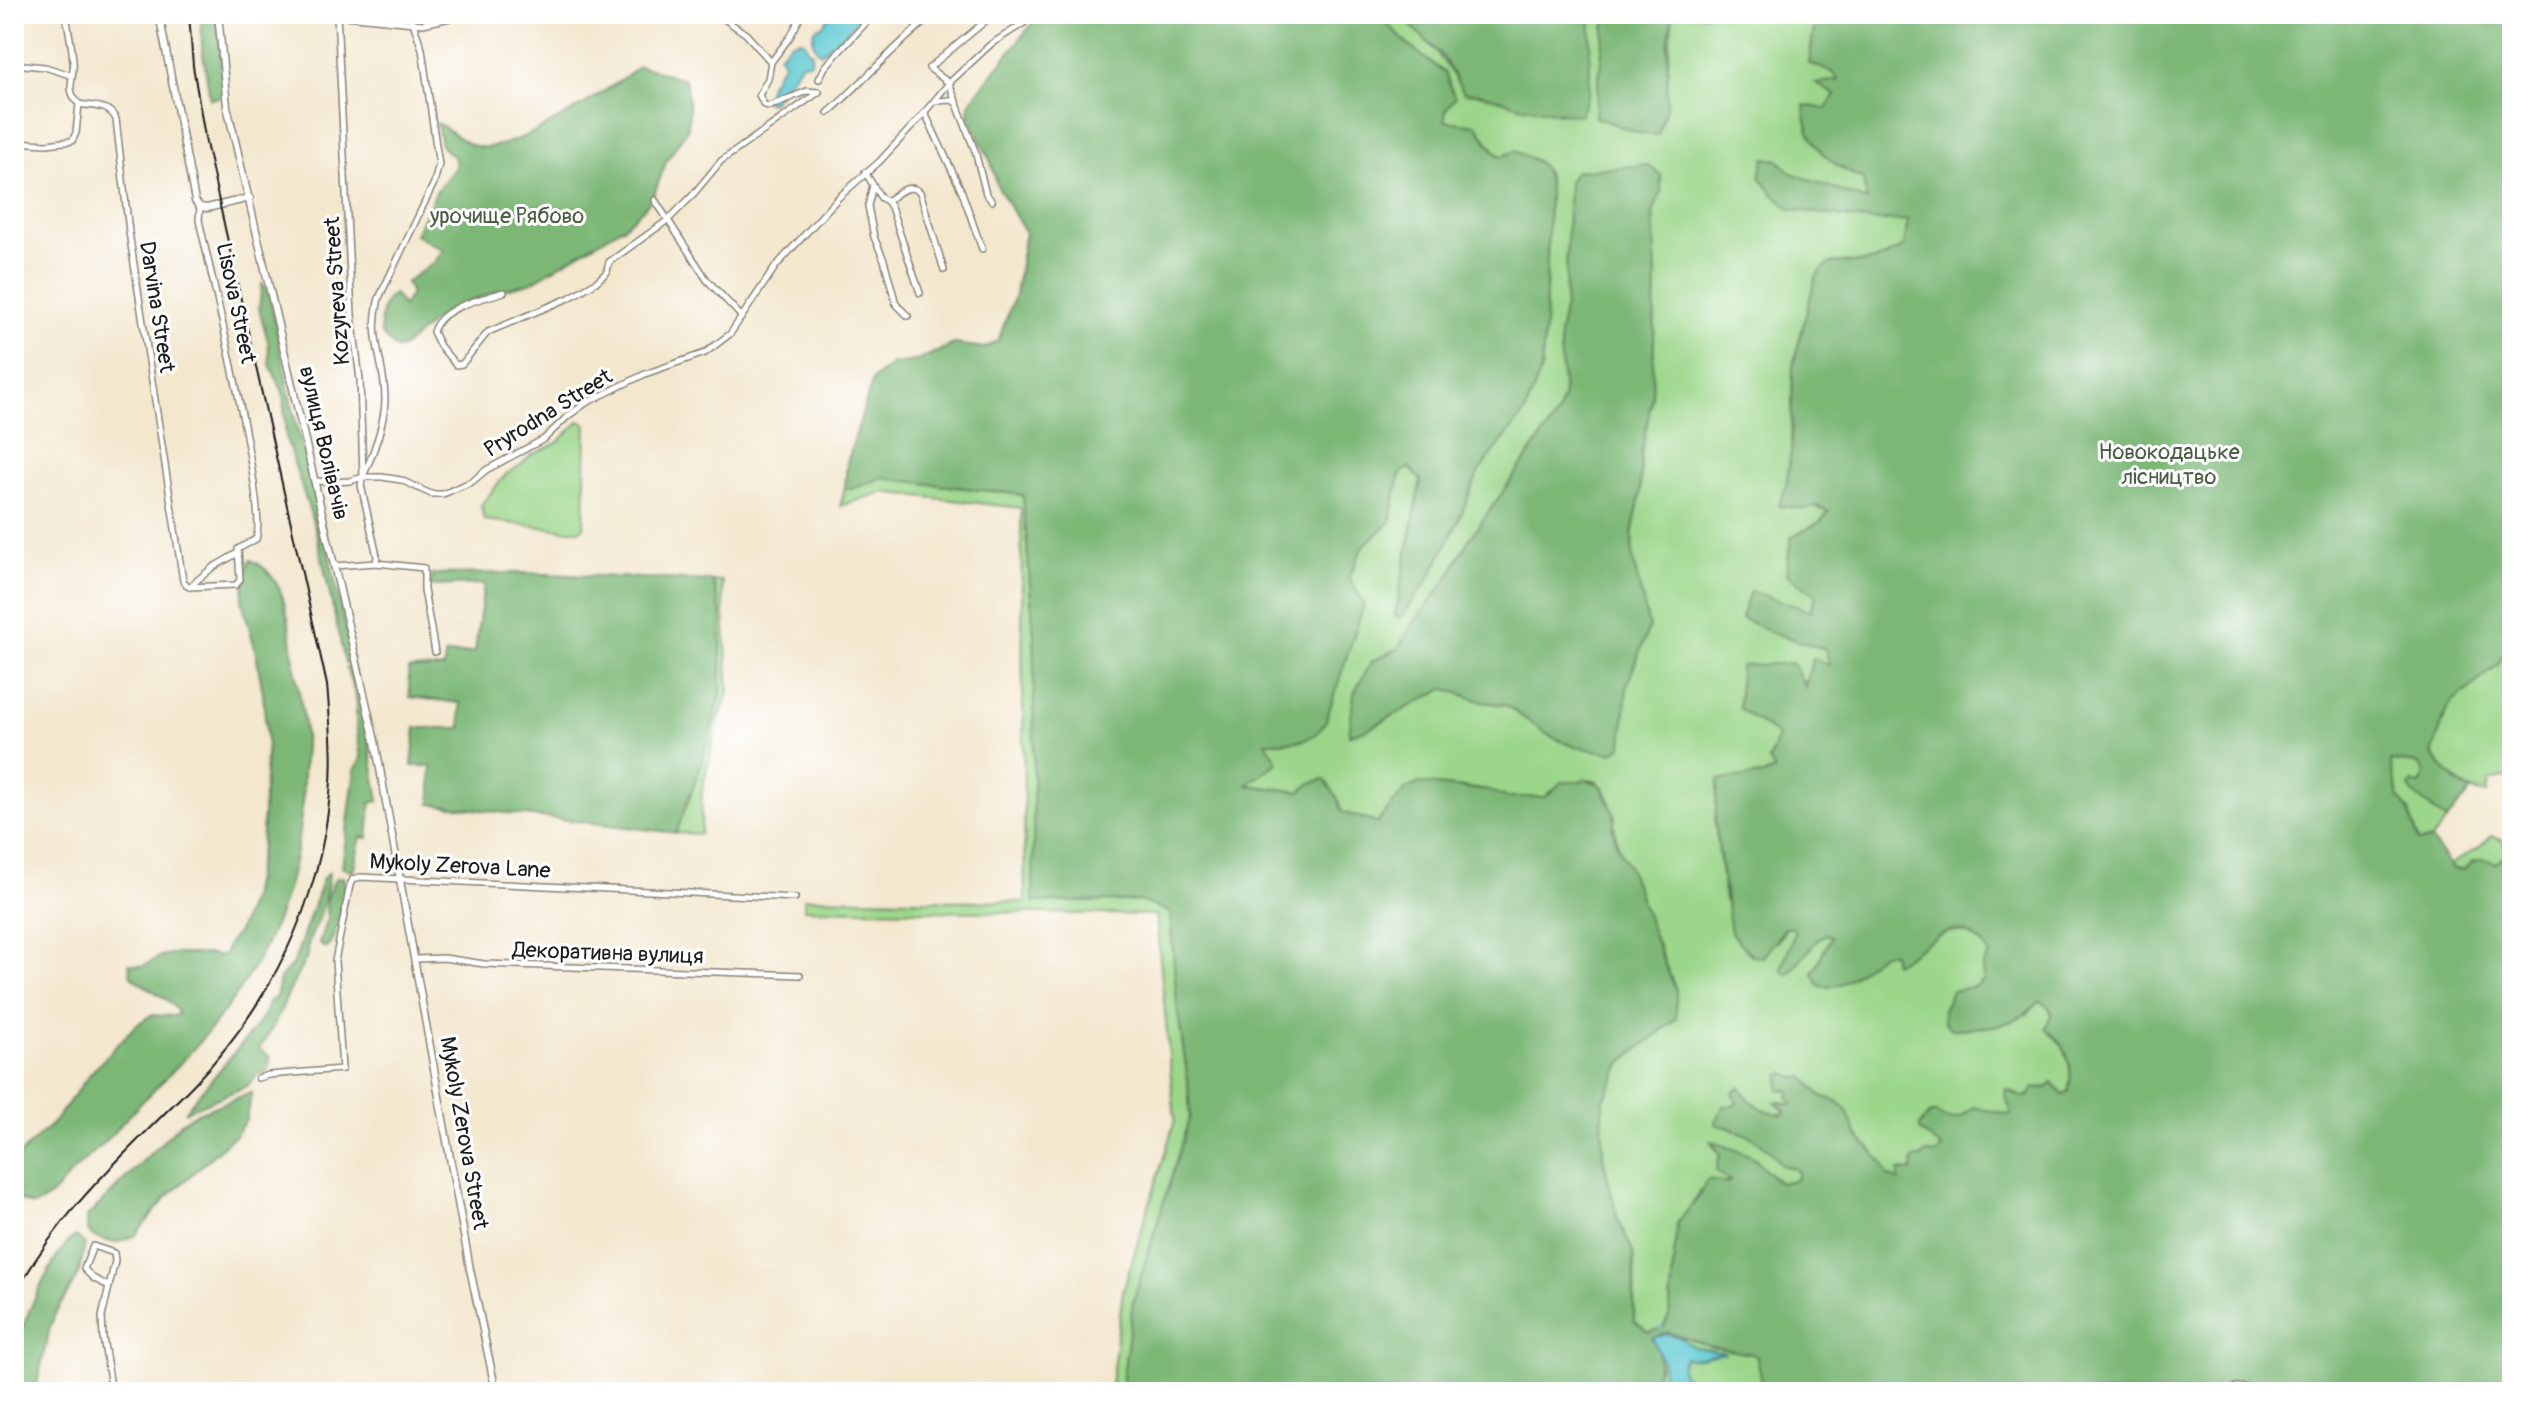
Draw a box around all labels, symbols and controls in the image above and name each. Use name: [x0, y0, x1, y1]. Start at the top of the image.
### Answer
park label: урочище Рябово: [429, 202, 584, 230]
street label: Kozyreva Street: [318, 216, 356, 366]
street label: Darvina Street: [133, 239, 181, 375]
street label: Lisova Street: [210, 240, 262, 366]
street label: Pryrodna Street: [479, 362, 617, 464]
street label: вулиця Волівачів: [293, 363, 355, 523]
park label: Новокодацьке лісництво: [2098, 438, 2240, 491]
street label: Mykoly Zerova Lane: [369, 847, 551, 885]
street label: Декоративна вулиця: [511, 936, 704, 970]
street label: Mykoly Zerova Street: [433, 1034, 495, 1232]

